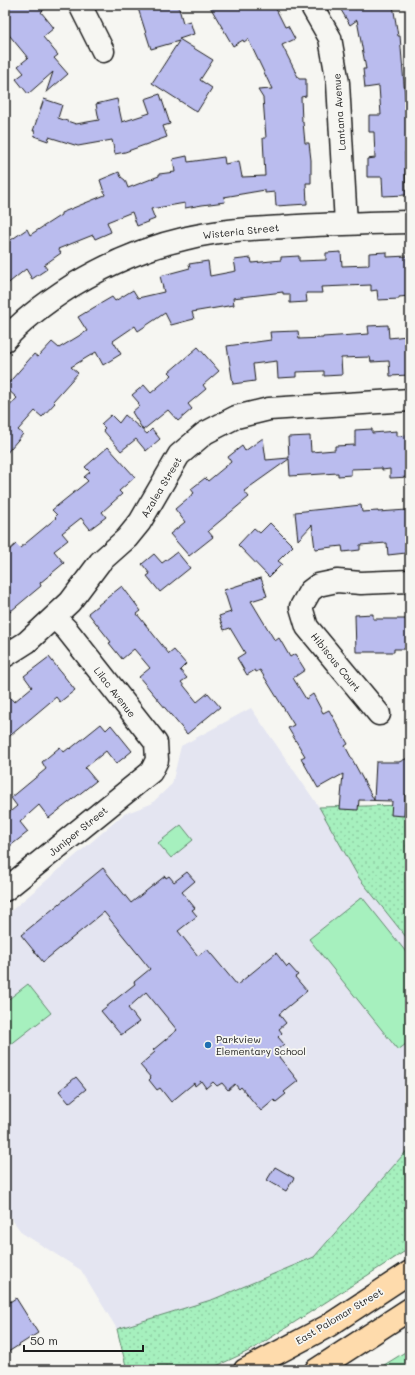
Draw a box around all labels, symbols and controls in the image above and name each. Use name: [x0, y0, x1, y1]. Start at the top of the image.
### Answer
street label: Lantana Avenue: [329, 73, 349, 151]
street label: Wisteria Street: [202, 220, 280, 242]
street label: Azalea Street: [137, 454, 185, 520]
street label: Hibiscus Court: [308, 630, 364, 694]
street label: Lilac Avenue: [91, 664, 139, 720]
street label: Juniper Street: [46, 803, 110, 859]
place label: Parkview Elementary School: [216, 1032, 306, 1058]
marker: Parkview Elementary School: [203, 1040, 213, 1050]
street label: East Palomar Street: [293, 1284, 385, 1348]
scale bar: [24, 1327, 143, 1353]
text: 50 m: [30, 1332, 58, 1348]

